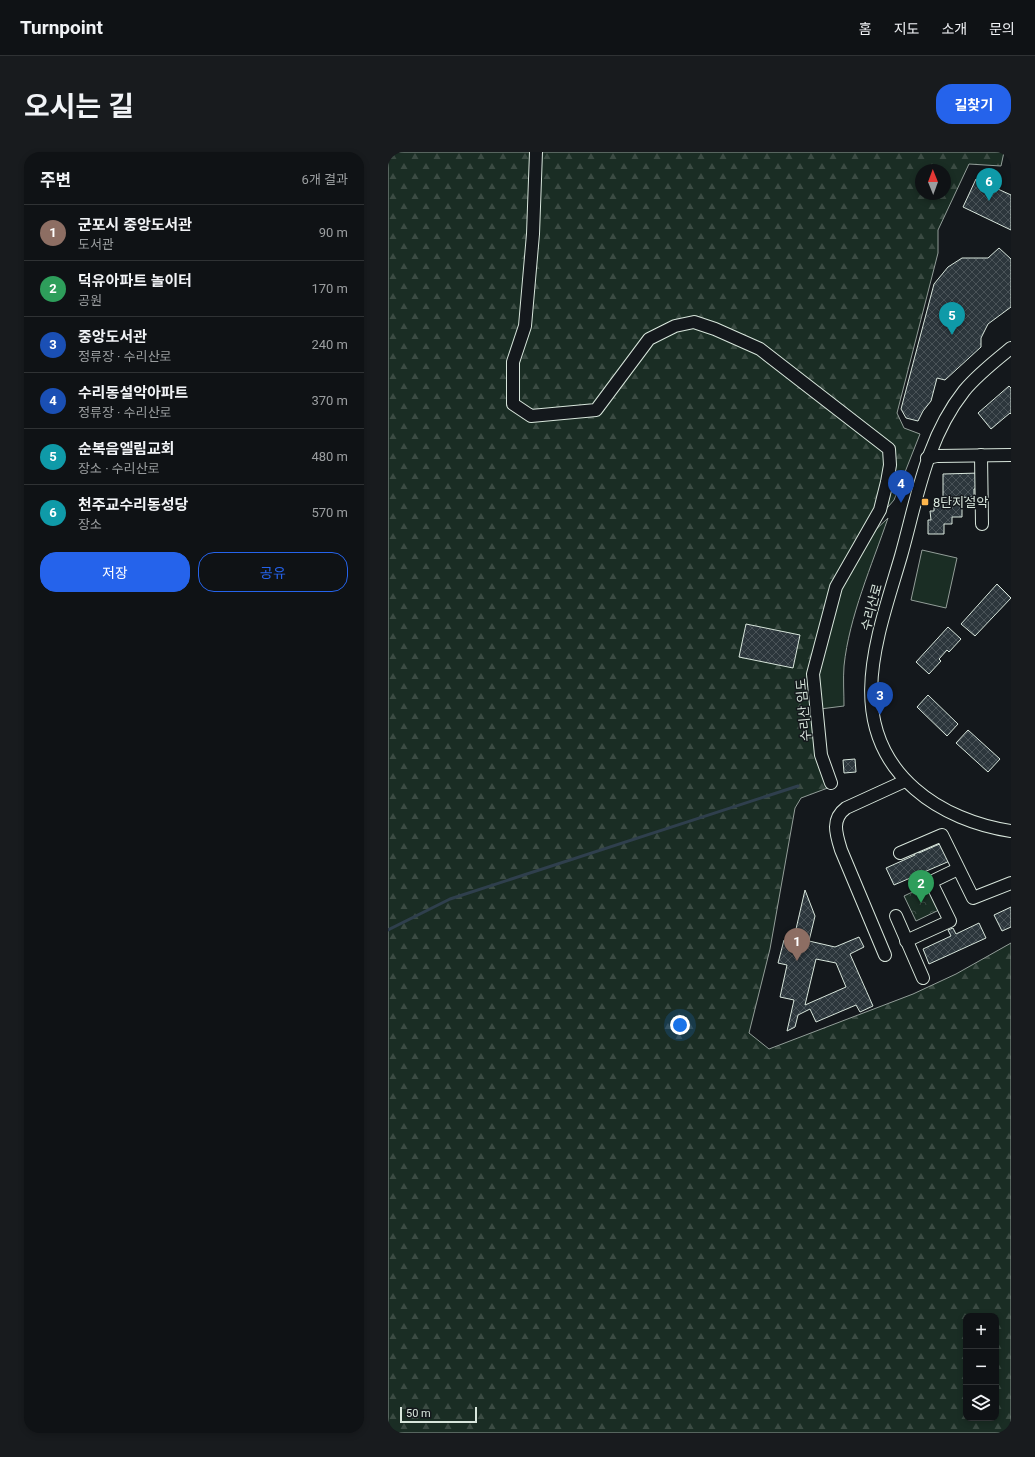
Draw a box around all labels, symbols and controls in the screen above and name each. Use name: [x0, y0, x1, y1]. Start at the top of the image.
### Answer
text: Turnpoint: [20, 16, 103, 39]
text: 홈: [859, 21, 872, 37]
text: 지도: [894, 21, 919, 37]
text: 소개: [941, 21, 967, 37]
text: 문의: [989, 21, 1015, 37]
button: 길찾기: [936, 84, 1011, 124]
text: 오시는 길: [24, 90, 134, 123]
north arrow: [915, 164, 951, 200]
pin: 6: [976, 168, 1002, 201]
text: 주변: [40, 170, 71, 190]
text: 6개 결과: [302, 172, 348, 187]
text: 군포시 중앙도서관: [78, 216, 192, 234]
text: 1: [49, 225, 57, 240]
text: 90 m: [319, 225, 348, 240]
text: 도서관: [78, 237, 114, 252]
text: 덕유아파트 놀이터: [78, 272, 192, 290]
text: 2: [49, 281, 57, 296]
text: 170 m: [311, 281, 348, 296]
text: 공원: [78, 293, 102, 308]
pin: 5: [939, 302, 965, 335]
text: 중앙도서관: [78, 328, 147, 346]
text: 3: [49, 337, 57, 352]
text: 240 m: [311, 337, 348, 352]
text: 정류장 · 수리산로: [78, 349, 172, 364]
text: 수리동설악아파트: [78, 384, 188, 402]
text: 4: [49, 393, 57, 408]
text: 370 m: [311, 393, 348, 408]
text: 정류장 · 수리산로: [78, 405, 172, 420]
text: 순복음엘림교회: [78, 440, 175, 458]
text: 5: [49, 449, 57, 464]
text: 480 m: [311, 449, 348, 464]
text: 장소 · 수리산로: [78, 461, 160, 476]
pin: 4: [888, 470, 914, 503]
place label: 8단지설악: [933, 495, 988, 510]
text: 천주교수리동성당: [78, 496, 188, 514]
marker: 8단지설악: [920, 497, 930, 507]
text: 6: [49, 505, 57, 520]
text: 570 m: [311, 505, 348, 520]
text: 장소: [78, 517, 102, 532]
button: 저장: [40, 552, 190, 592]
button: 공유: [198, 552, 348, 592]
street label: 수리산로: [858, 582, 885, 632]
street label: 수리산 임도: [793, 678, 814, 742]
pin: 3: [867, 682, 893, 715]
pin: 2: [908, 870, 934, 903]
pin: 1: [784, 928, 810, 961]
your location: [670, 1015, 690, 1035]
map controls: [963, 1313, 999, 1421]
button: +: [963, 1313, 999, 1349]
button: −: [963, 1349, 999, 1385]
button: layers: [963, 1385, 999, 1421]
scale bar: [400, 1405, 477, 1424]
text: 50 m: [406, 1407, 431, 1420]

